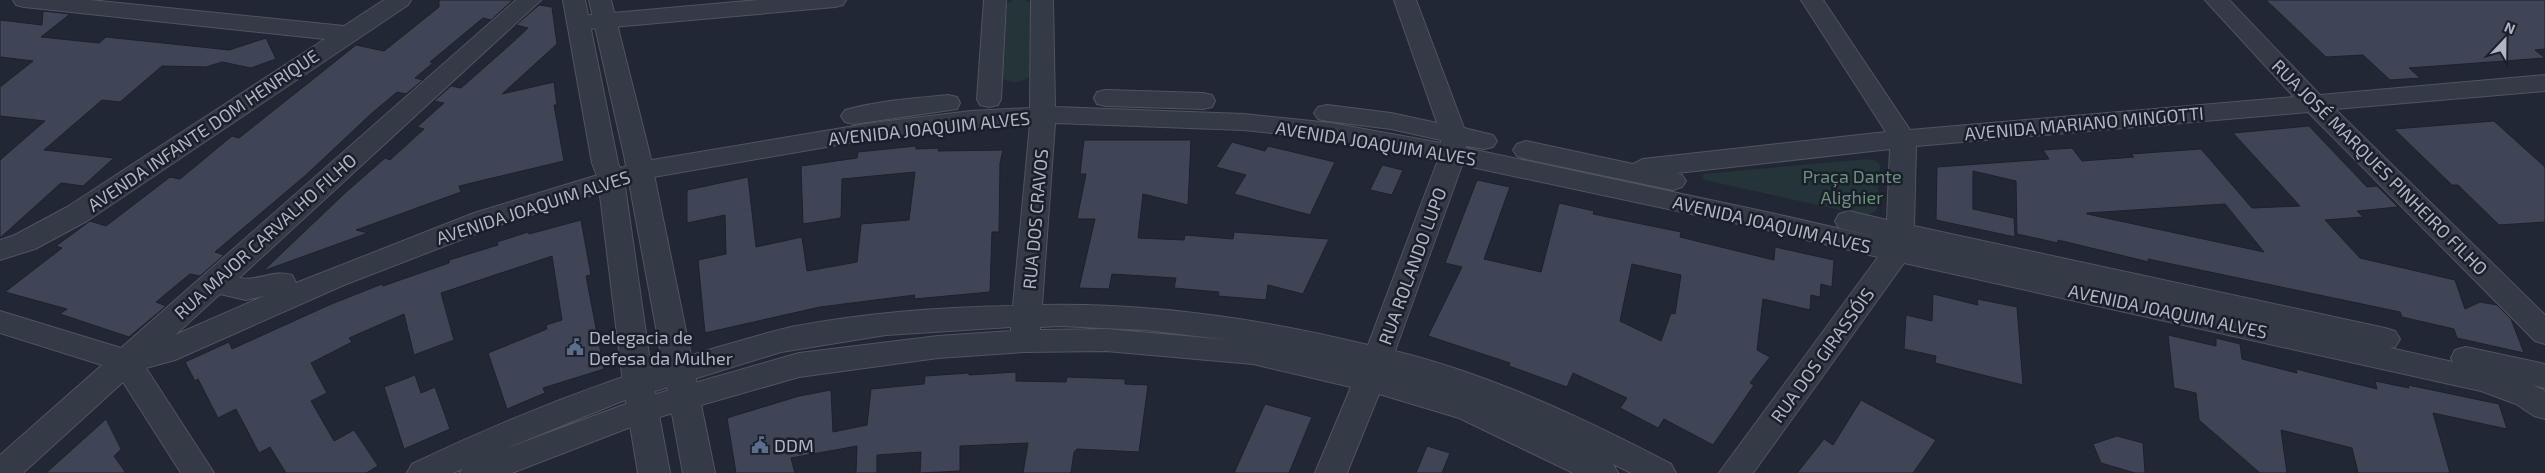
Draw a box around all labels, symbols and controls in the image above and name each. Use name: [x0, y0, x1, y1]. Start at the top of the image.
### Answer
north arrow: [2480, 15, 2530, 65]
text: N: [2502, 18, 2518, 37]
street label: AVENDA INFANTE DOM HENRIQUE: [83, 44, 323, 216]
street label: RUA JOSÉ MARQUES PINHEIRO FILHO: [2268, 55, 2492, 279]
street label: AVENIDA MARIANO MINGOTTI: [1963, 102, 2205, 144]
street label: AVENIDA JOAQUIM ALVES: [827, 106, 1031, 150]
street label: AVENIDA JOAQUIM ALVES: [1274, 116, 1478, 170]
street label: RUA MAJOR CARVALHO FILHO: [170, 148, 360, 324]
street label: RUA DOS CRAVOS: [1018, 148, 1052, 290]
street label: AVENIDA JOAQUIM ALVES: [433, 165, 633, 249]
park label: Praça Dante Alighier: [1802, 165, 1902, 208]
street label: RUA ROLANDO LUPO: [1373, 184, 1451, 348]
street label: AVENIDA JOAQUIM ALVES: [1671, 190, 1873, 258]
street label: AVENIDA JOAQUIM ALVES: [2067, 279, 2269, 343]
street label: RUA DOS GIRASSÓIS: [1766, 283, 1878, 427]
place label: Delegacia de Defesa da Mulher: [589, 326, 733, 369]
public building icon: Delegacia de Defesa da Mulher: [565, 337, 585, 357]
place label: DDM: [774, 434, 814, 456]
public building icon: DDM: [750, 435, 770, 455]

